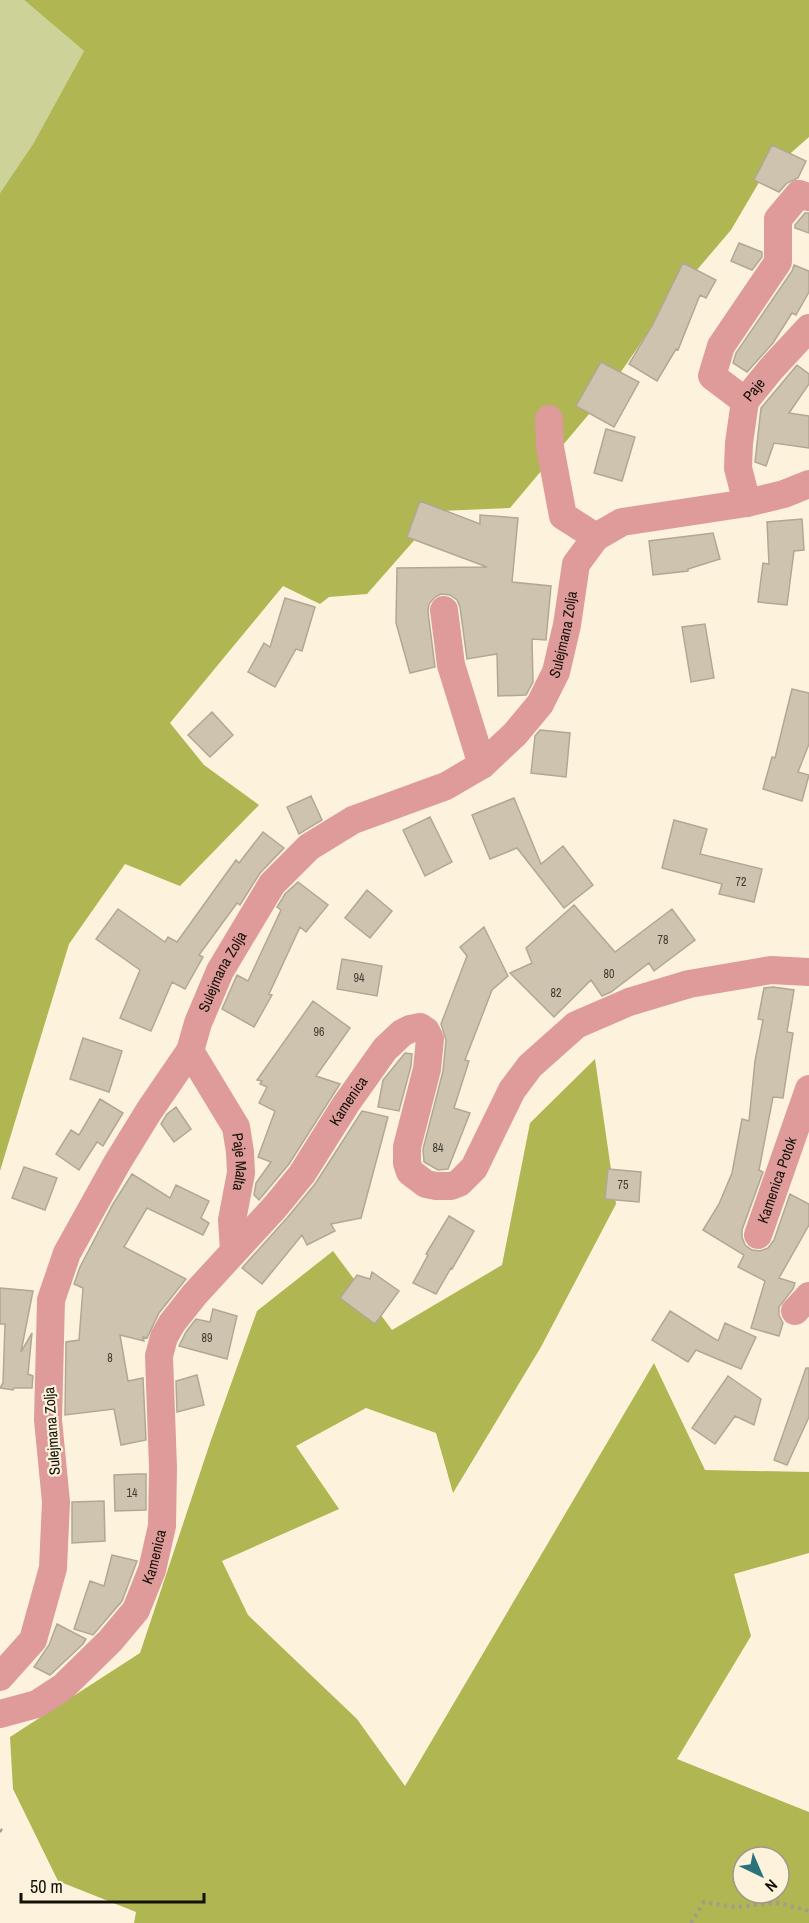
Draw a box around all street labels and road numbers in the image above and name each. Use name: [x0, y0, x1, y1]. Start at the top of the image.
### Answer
street label: Paje: [738, 373, 770, 406]
street label: Sulejmana Zolja: [544, 590, 582, 682]
street label: Sulejmana Zolja: [193, 927, 251, 1015]
street label: Kamenica: [324, 1072, 372, 1130]
street label: Paje Malta: [227, 1131, 252, 1193]
street label: Kamenica Potok: [752, 1133, 802, 1226]
street label: Sulejmana Zolja: [38, 1386, 65, 1476]
street label: Kamenica: [136, 1527, 171, 1587]

